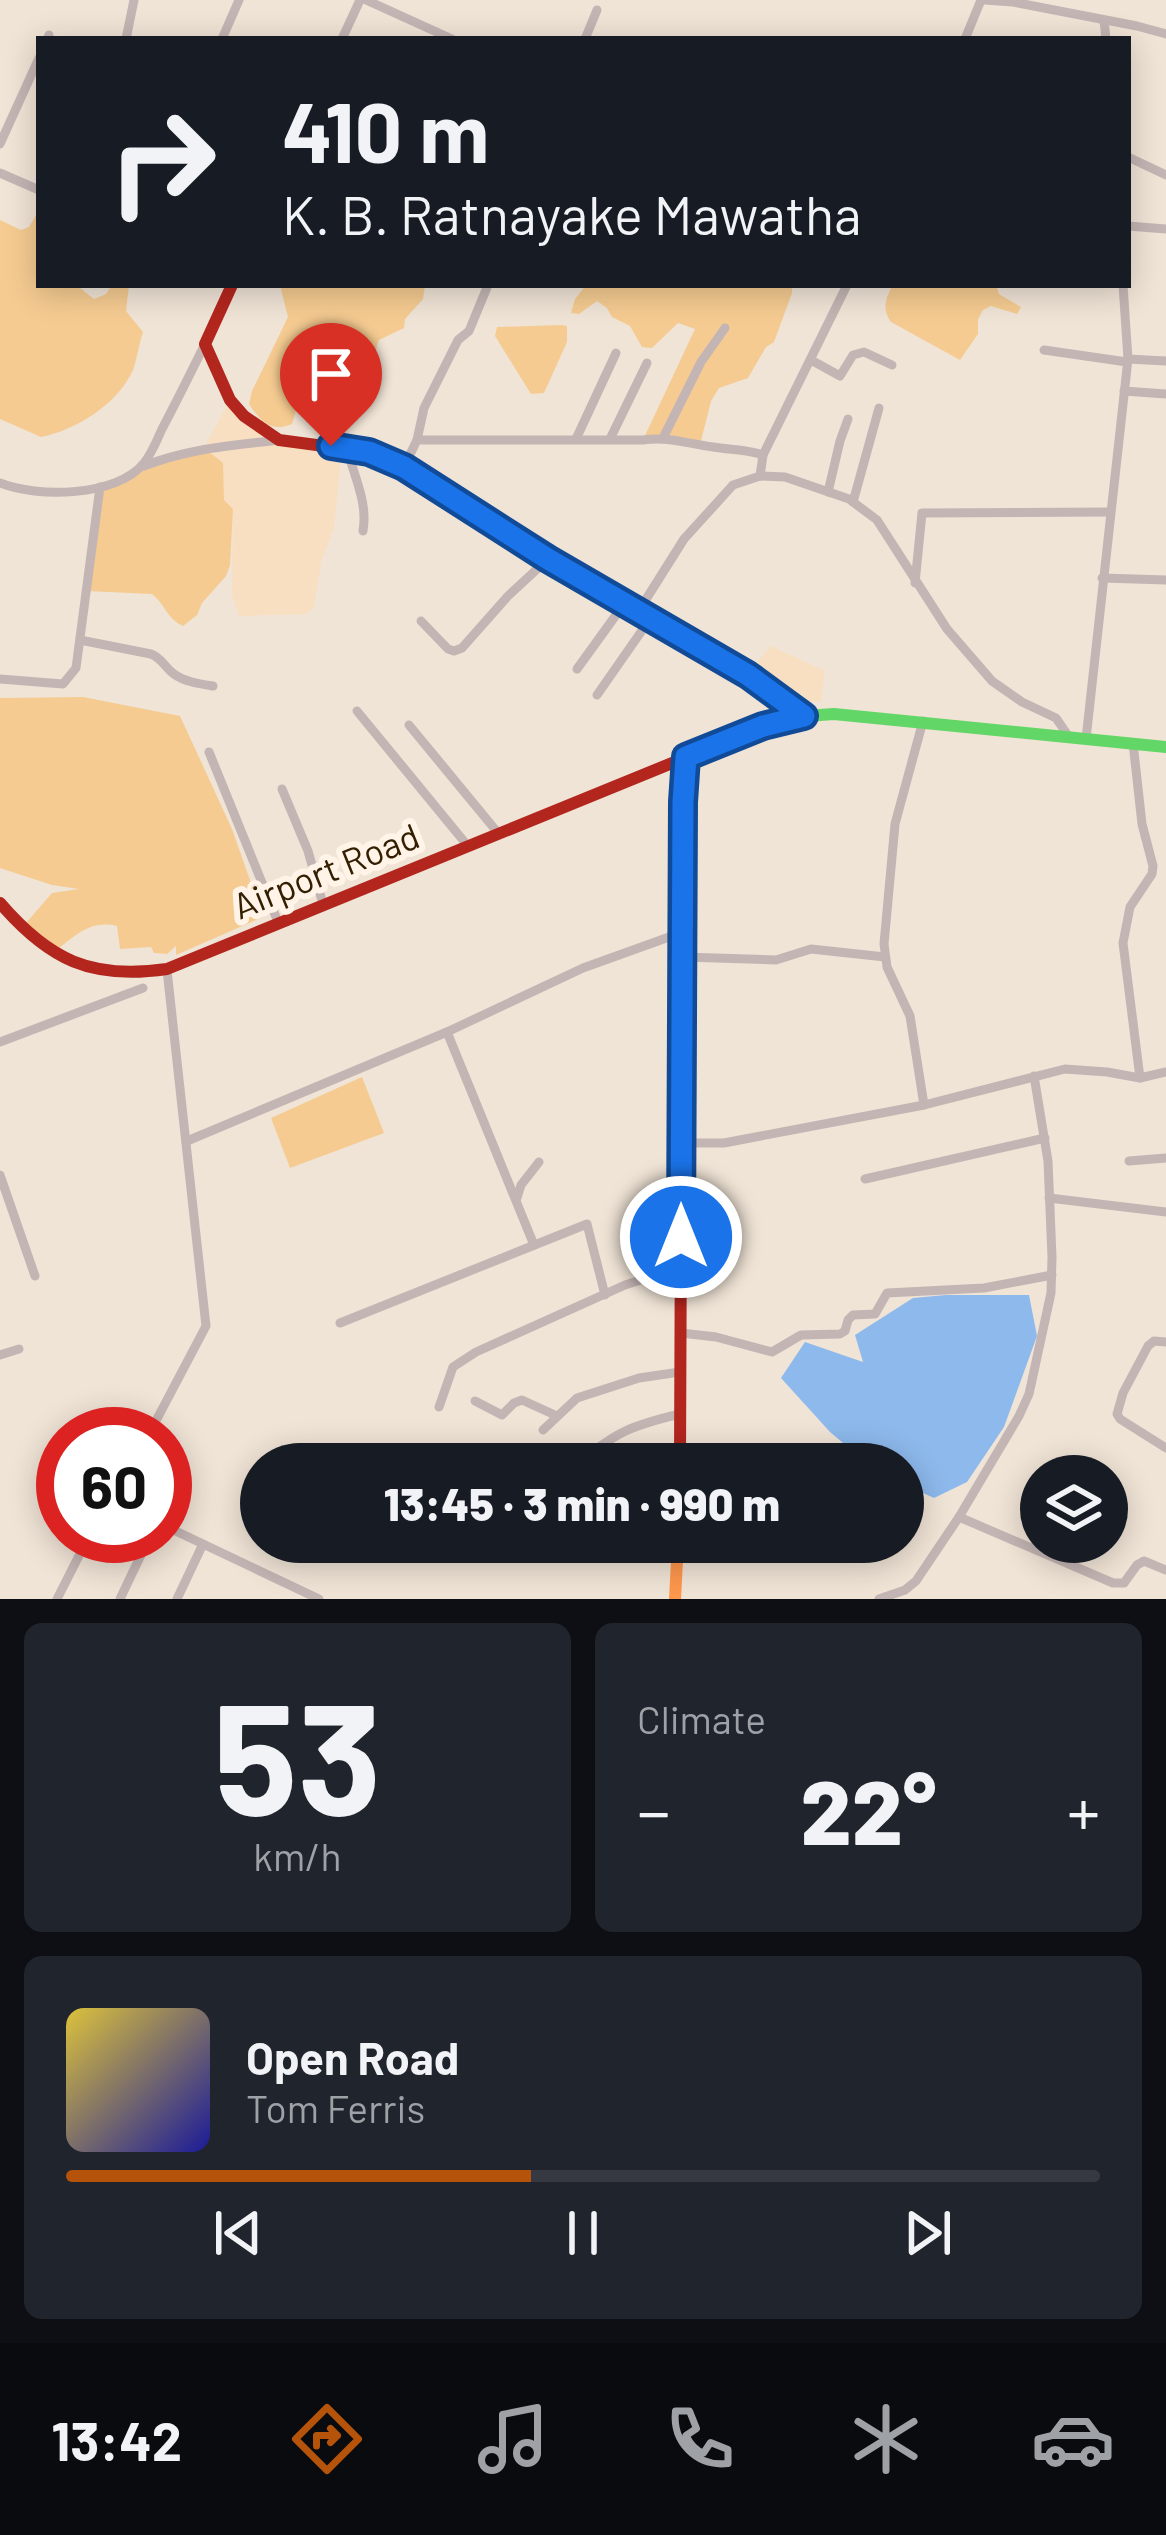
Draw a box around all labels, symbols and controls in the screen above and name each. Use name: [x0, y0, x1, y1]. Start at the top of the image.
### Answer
text: 410 m: [282, 79, 489, 180]
icon: right: [84, 84, 240, 240]
text: K. B. Ratnayake Mawatha: [282, 181, 862, 246]
pin: [280, 323, 382, 446]
icon: arrive: [298, 341, 364, 407]
street label: Airport Road: [226, 813, 425, 926]
position arrow: [618, 1174, 744, 1300]
speed limit sign: 60: [36, 1407, 192, 1563]
map controls: [1020, 1455, 1128, 1563]
button: layers: [1020, 1455, 1128, 1563]
text: 13:45 · 3 min · 990 m: [384, 1476, 780, 1530]
text: 53: [213, 1660, 382, 1847]
text: Climate: [637, 1695, 766, 1742]
text: 22°: [801, 1755, 936, 1863]
text: −: [637, 1770, 670, 1849]
text: +: [1067, 1770, 1100, 1849]
text: km/h: [253, 1832, 342, 1879]
text: Open Road: [246, 2030, 459, 2084]
text: Tom Ferris: [246, 2084, 425, 2131]
icon: previous: [205, 2200, 271, 2266]
icon: pause: [550, 2200, 616, 2266]
icon: next: [895, 2200, 961, 2266]
icon: directions: [285, 2397, 369, 2481]
icon: music: [471, 2397, 555, 2481]
icon: phone: [658, 2397, 742, 2481]
icon: climate: [844, 2397, 928, 2481]
icon: car: [1031, 2397, 1115, 2481]
text: 13:42: [51, 2407, 182, 2472]

